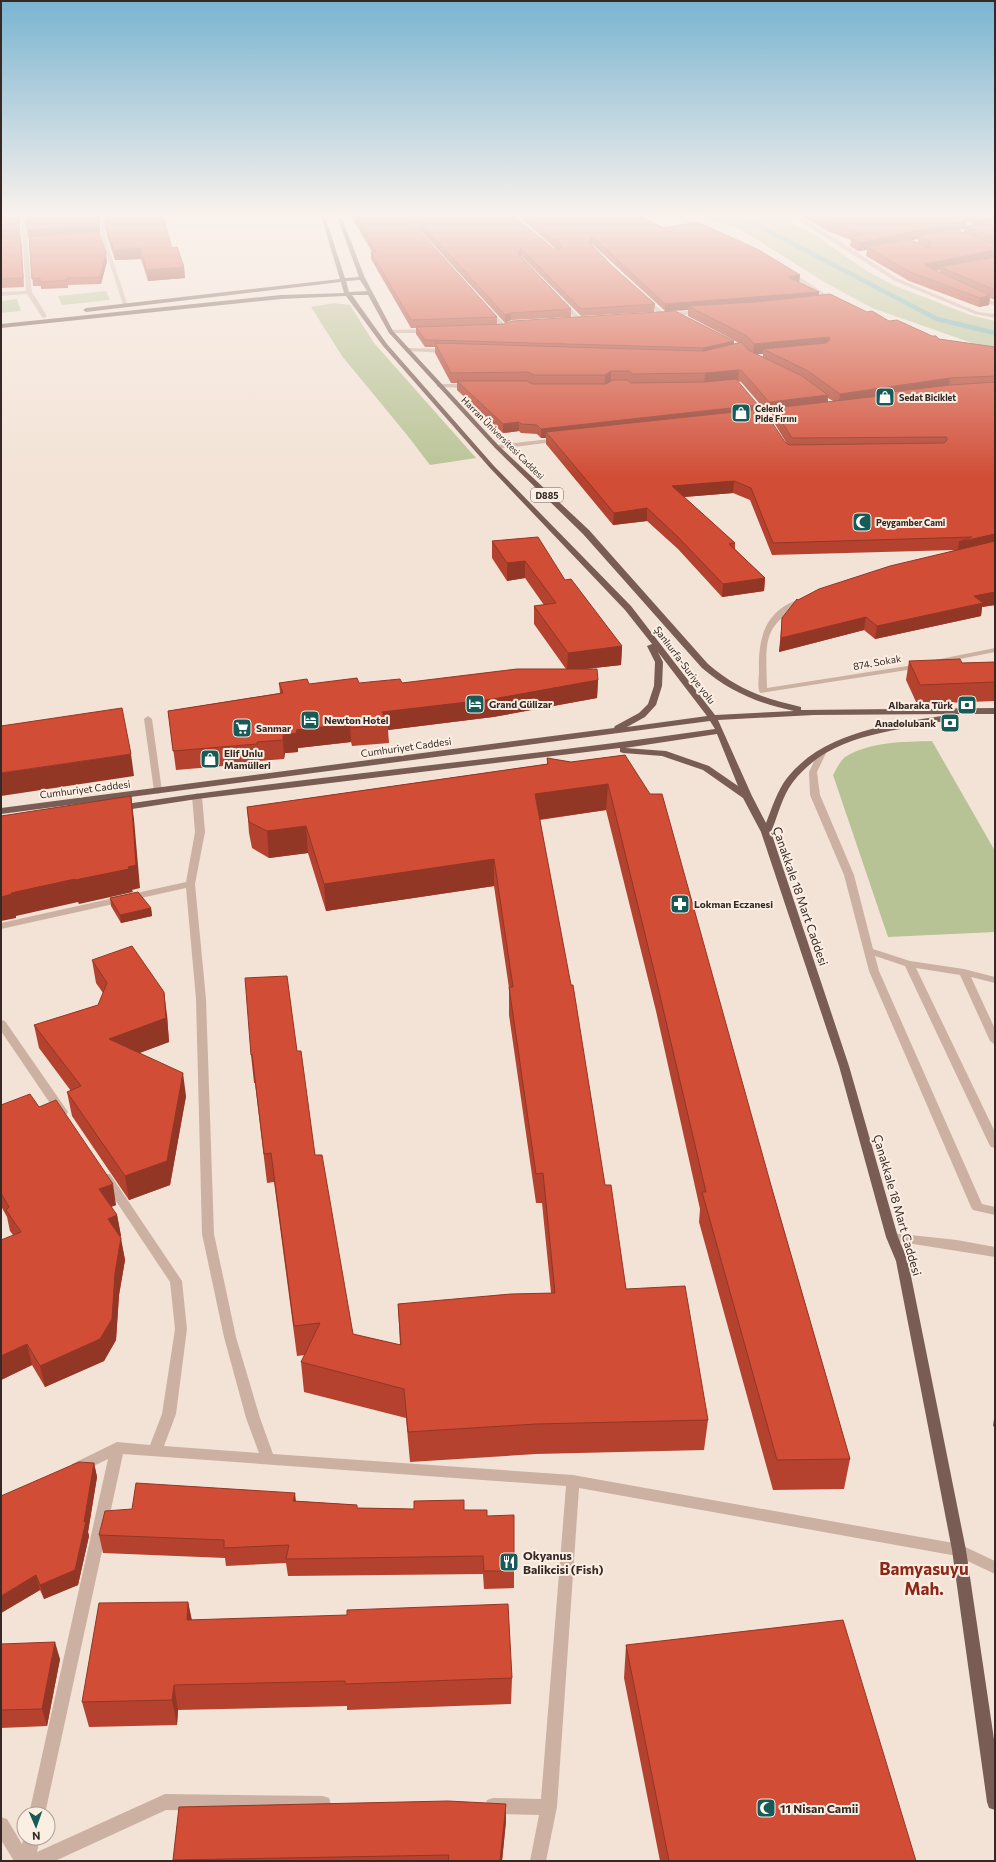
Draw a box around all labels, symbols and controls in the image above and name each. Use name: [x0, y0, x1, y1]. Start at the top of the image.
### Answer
shop icon: Sedat Biciklet: [874, 386, 896, 408]
place label: Sedat Biciklet: [899, 392, 956, 403]
street label: Harran Üniversitesi Caddesi: [459, 394, 547, 482]
shop icon: Celenk Pide Fırını: [730, 402, 752, 424]
place label: Celenk Pide Fırını: [755, 403, 797, 424]
road number: D885: [531, 488, 563, 502]
mosque icon: Peygamber Cami: [851, 511, 873, 533]
place label: Peygamber Cami: [876, 517, 946, 528]
street label: Şanlıurfa-Suriye yolu: [652, 624, 718, 706]
street label: 874. Sokak: [852, 652, 903, 672]
hotel icon: Grand Gülizar: [464, 693, 486, 715]
bank icon: Albaraka Türk: [956, 694, 978, 716]
place label: Grand Gülizar: [489, 698, 552, 710]
place label: Albaraka Türk: [888, 699, 953, 711]
hotel icon: Newton Hotel: [299, 709, 321, 731]
bank icon: Anadolubank: [939, 712, 961, 734]
place label: Newton Hotel: [324, 714, 389, 726]
supermarket icon: Sanmar: [231, 717, 253, 739]
place label: Anadolubank: [875, 717, 936, 729]
place label: Sanmar: [256, 722, 291, 734]
street label: Cumhuriyet Caddesi: [360, 735, 452, 759]
place label: Elif Unlu Mamülleri: [224, 747, 271, 771]
shop icon: Elif Unlu Mamülleri: [199, 748, 221, 770]
street label: Cumhuriyet Caddesi: [39, 777, 131, 801]
street label: Çanakkale 18 Mart Caddesi: [771, 825, 831, 967]
pharmacy icon: Lokman Eczanesi: [669, 893, 691, 915]
place label: Lokman Eczanesi: [694, 898, 773, 910]
street label: Çanakkale 18 Mart Caddesi: [871, 1133, 925, 1277]
place label: Okyanus Balikcisi (Fish): [523, 1548, 604, 1576]
restaurant icon: Okyanus Balikcisi (Fish): [498, 1551, 520, 1573]
district label: Bamyasuyu Mah.: [879, 1558, 969, 1599]
mosque icon: 11 Nisan Camii: [755, 1797, 777, 1819]
place label: 11 Nisan Camii: [780, 1801, 858, 1815]
north arrow: [16, 1806, 56, 1846]
text: N: [32, 1830, 41, 1843]

